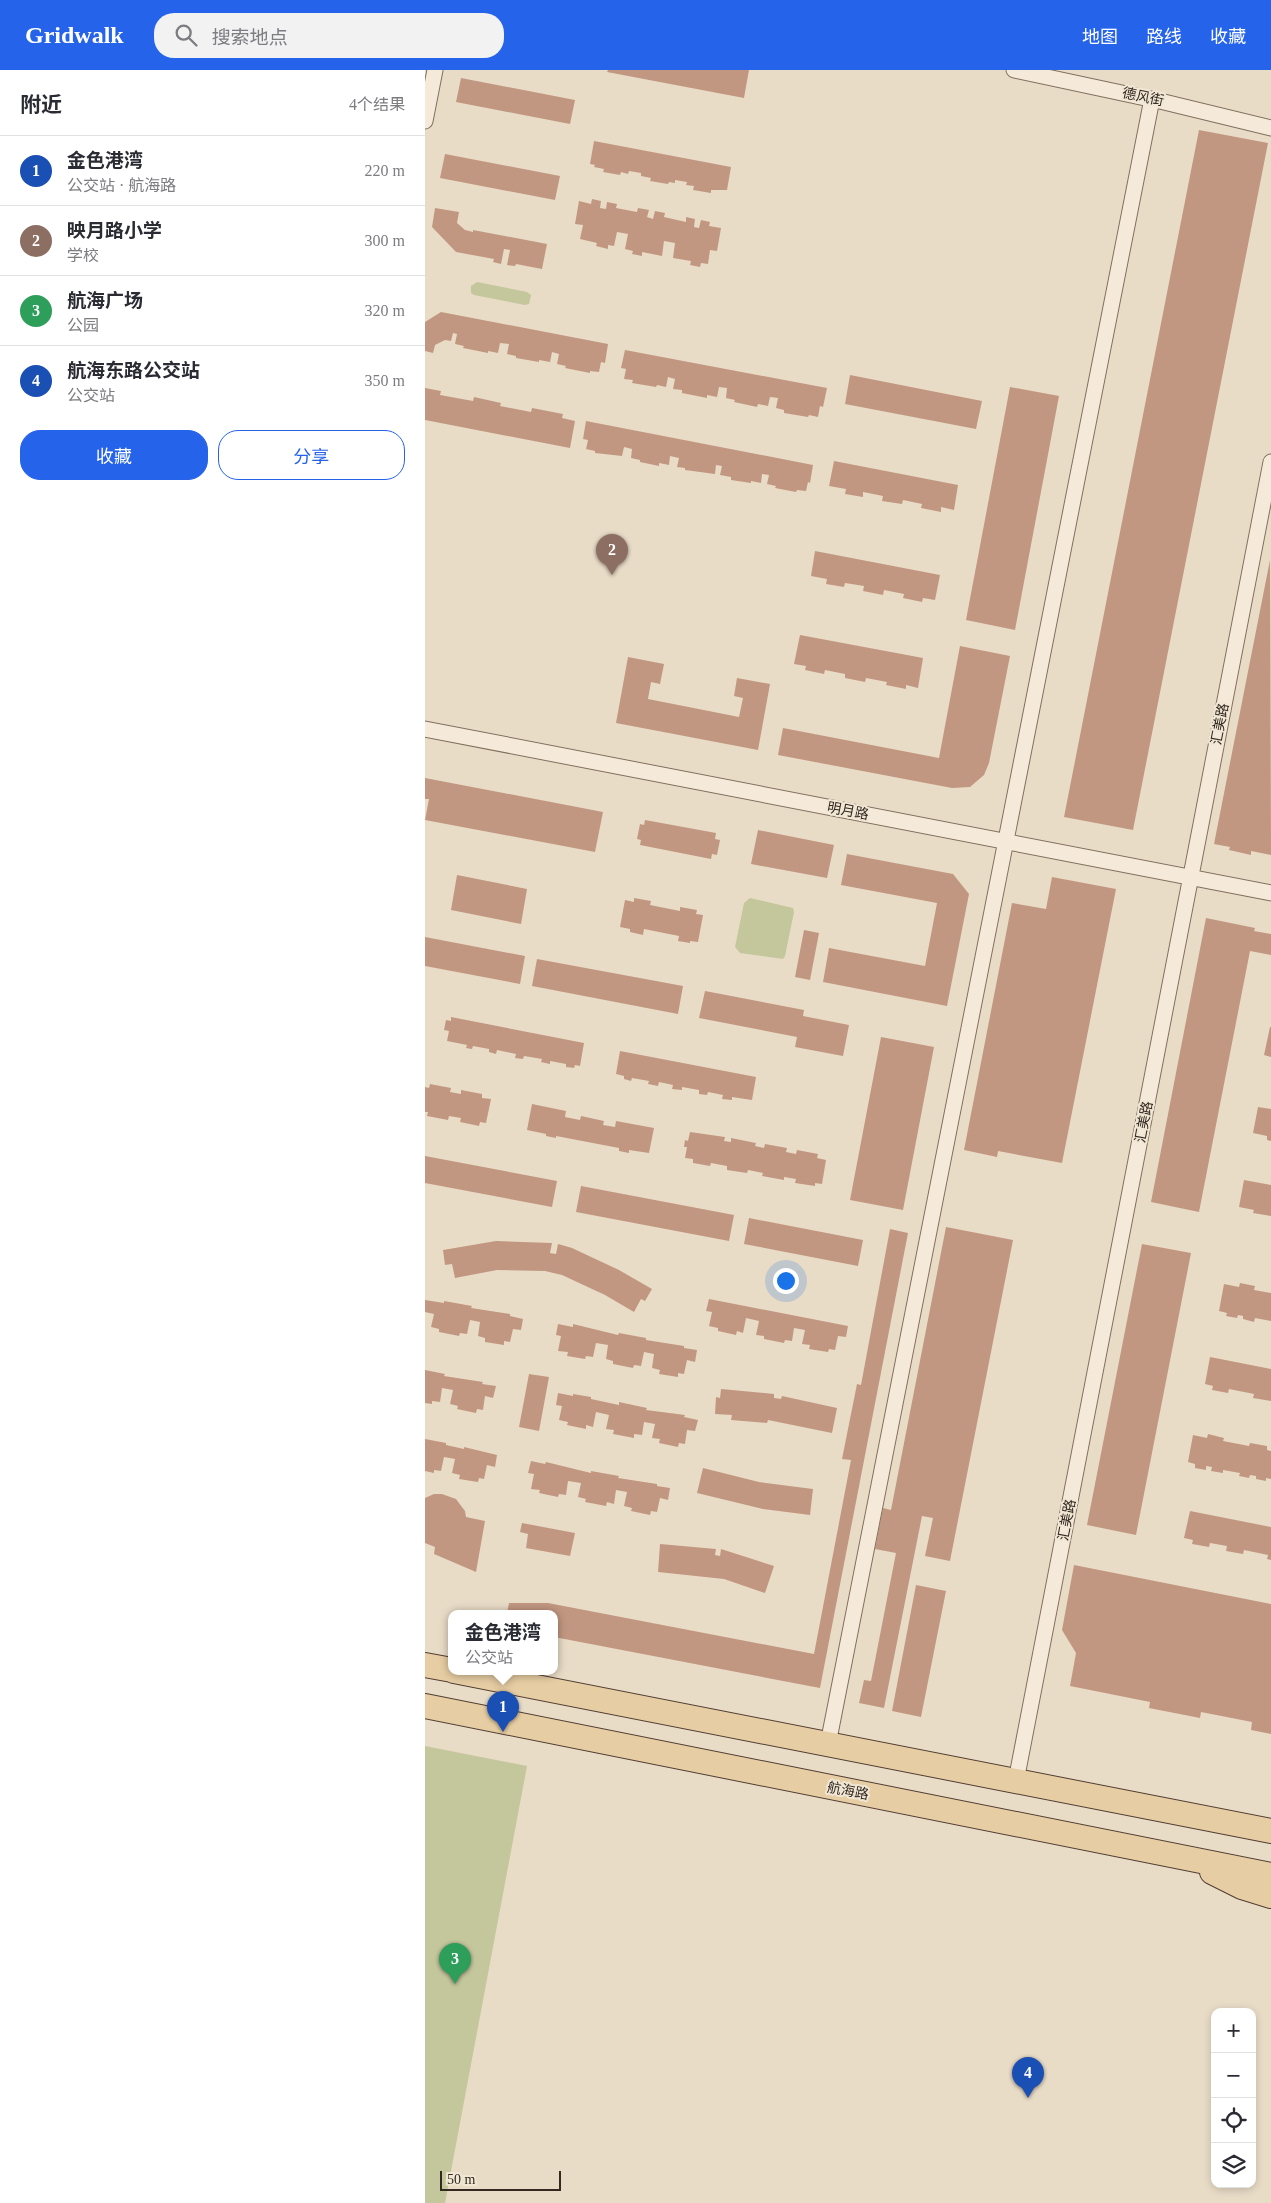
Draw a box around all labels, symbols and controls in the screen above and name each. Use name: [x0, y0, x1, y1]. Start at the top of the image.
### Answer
search box: [154, 13, 504, 58]
icon: search: [172, 21, 200, 49]
text: Gridwalk: [25, 22, 124, 48]
text: 搜索地点: [212, 27, 288, 48]
text: 地图: [1082, 27, 1118, 47]
text: 路线: [1146, 27, 1182, 47]
text: 收藏: [1210, 27, 1246, 47]
street label: 德风街: [1121, 84, 1165, 109]
text: 附近: [20, 93, 62, 117]
text: 4个结果: [349, 96, 405, 113]
text: 金色港湾: [67, 150, 143, 171]
text: 1: [32, 162, 40, 179]
text: 220 m: [365, 162, 405, 179]
text: 公交站 · 航海路: [67, 177, 176, 194]
text: 映月路小学: [67, 220, 162, 241]
text: 2: [32, 232, 40, 249]
text: 300 m: [365, 232, 405, 249]
text: 学校: [67, 247, 99, 264]
text: 航海广场: [67, 290, 143, 311]
text: 3: [32, 302, 40, 319]
text: 320 m: [365, 302, 405, 319]
text: 公园: [67, 317, 99, 334]
text: 航海东路公交站: [67, 360, 200, 381]
text: 4: [32, 372, 40, 389]
text: 350 m: [365, 372, 405, 389]
text: 公交站: [67, 387, 115, 404]
button: 收藏: [20, 430, 208, 480]
button: 分享: [218, 430, 405, 480]
pin: 2: [596, 534, 628, 575]
street label: 汇美路: [1209, 702, 1231, 746]
street label: 明月路: [826, 800, 870, 822]
street label: 汇美路: [1133, 1100, 1155, 1144]
your location: [773, 1268, 799, 1294]
street label: 汇美路: [1056, 1498, 1078, 1542]
popup: [448, 1610, 558, 1675]
text: 金色港湾: [465, 1622, 541, 1643]
text: 公交站: [465, 1649, 513, 1666]
pin: 1: [487, 1691, 519, 1732]
street label: 航海路: [826, 1780, 870, 1802]
pin: 3: [439, 1943, 471, 1984]
map controls: [1211, 2008, 1256, 2188]
button: +: [1211, 2008, 1256, 2053]
button: −: [1211, 2053, 1256, 2098]
pin: 4: [1012, 2057, 1044, 2098]
button: locate: [1211, 2098, 1256, 2143]
button: layers: [1211, 2143, 1256, 2188]
scale bar: [440, 2168, 561, 2191]
text: 50 m: [447, 2172, 475, 2187]

